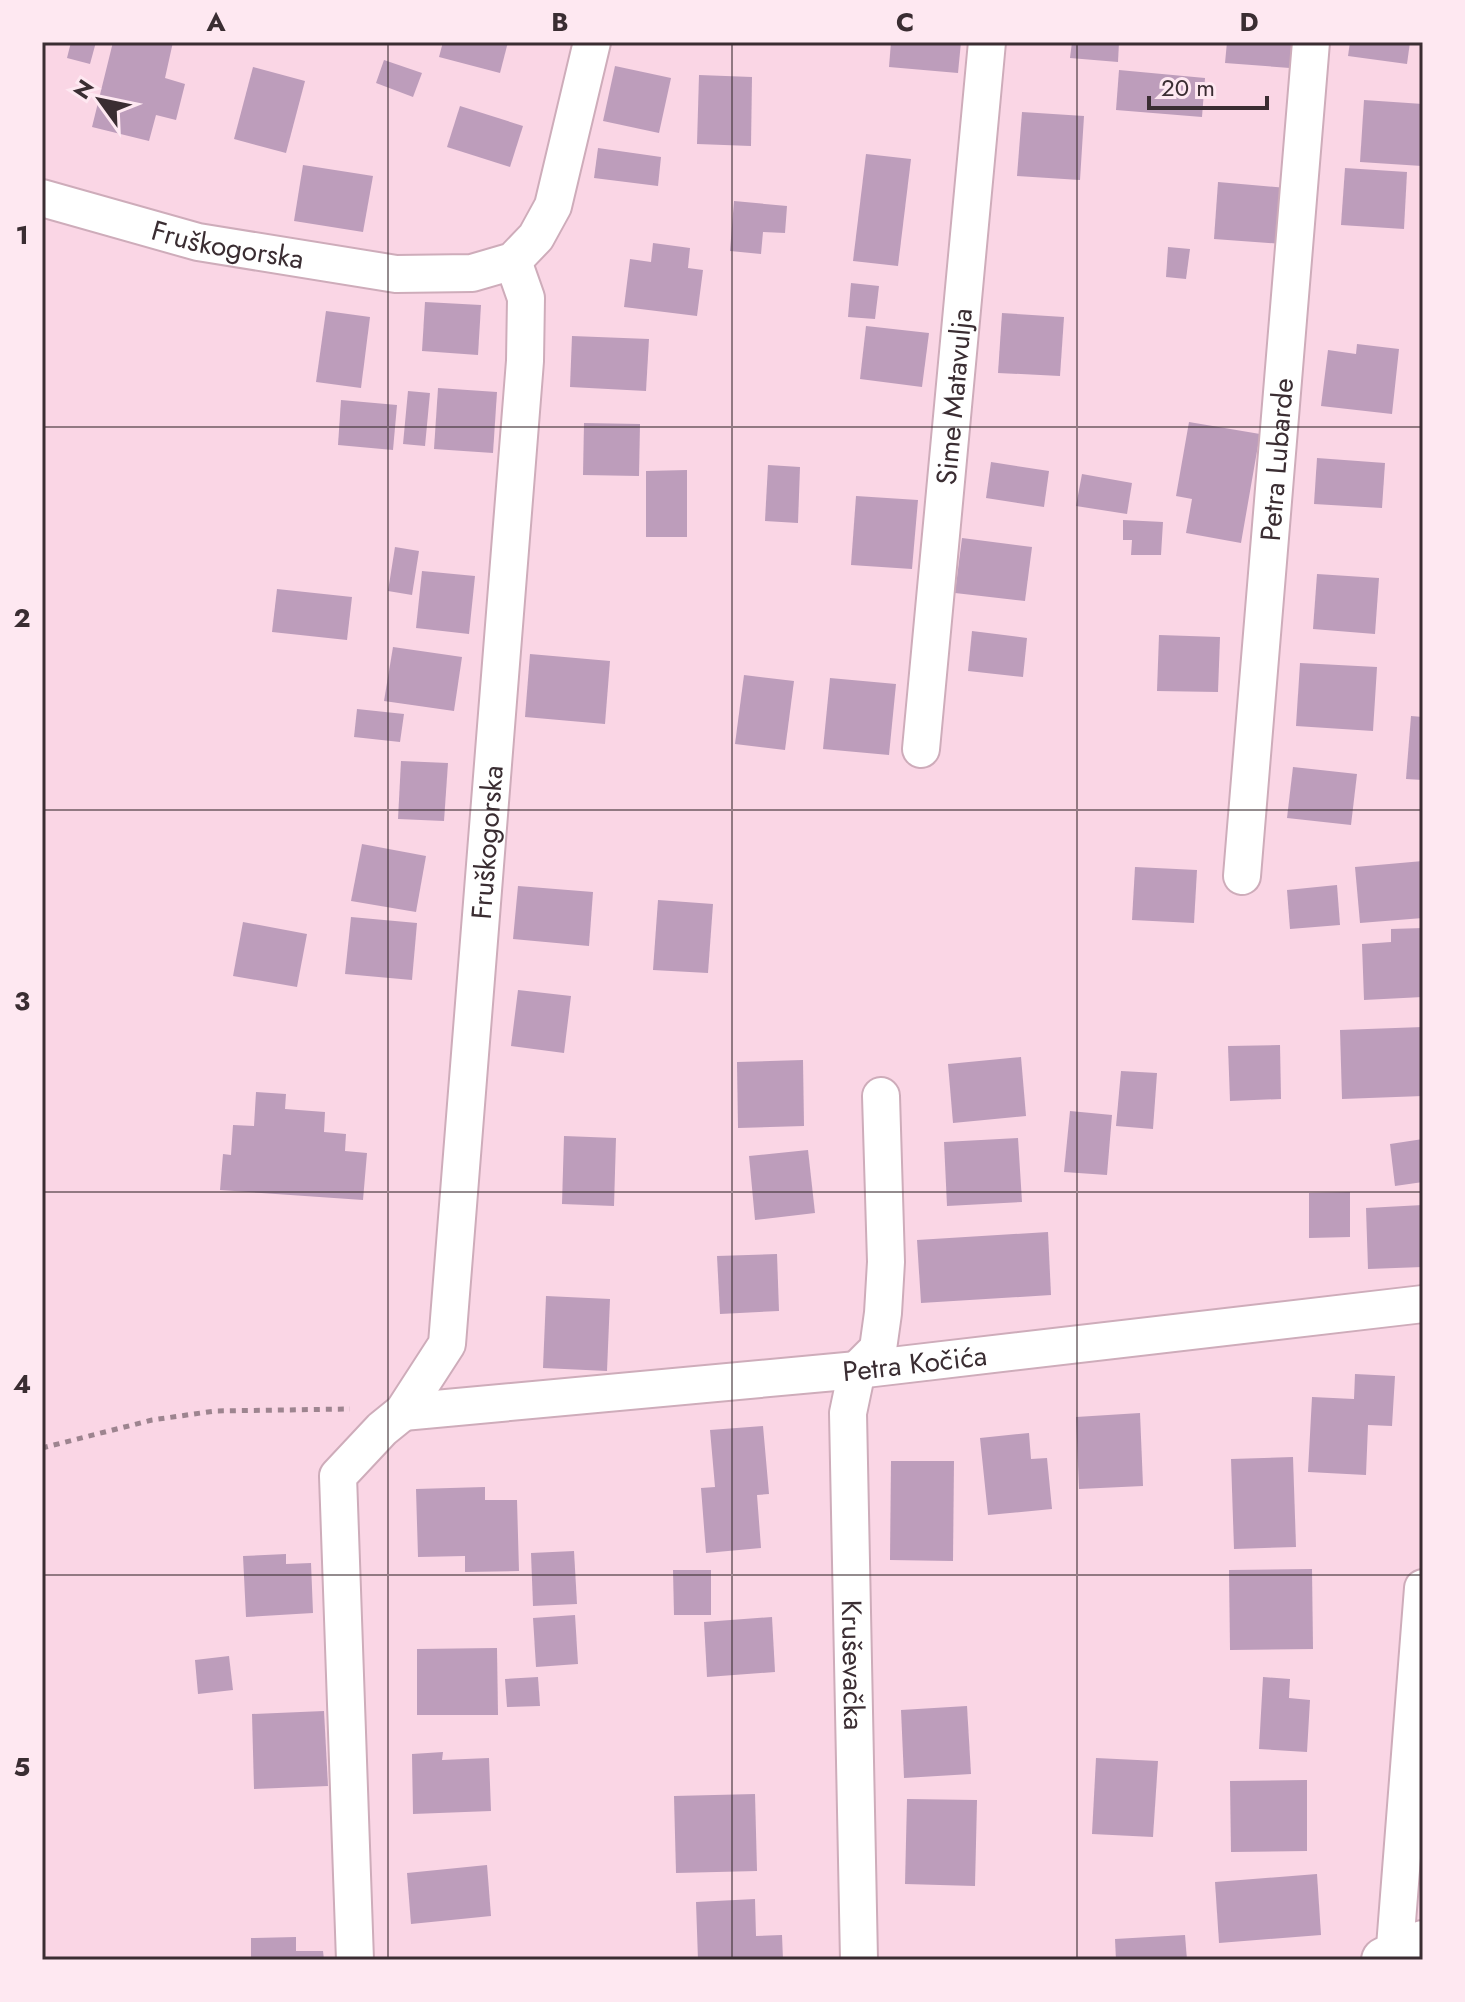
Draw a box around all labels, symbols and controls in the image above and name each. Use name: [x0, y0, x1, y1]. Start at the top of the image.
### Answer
text: A: [205, 3, 226, 41]
text: B: [551, 3, 569, 41]
text: C: [896, 3, 914, 41]
text: D: [1239, 3, 1259, 41]
north arrow: [60, 60, 140, 140]
scale bar: [1149, 60, 1267, 110]
text: 20 m: [1161, 70, 1215, 105]
text: N: [65, 73, 101, 105]
street label: Fruškogorska: [147, 209, 307, 279]
text: 1: [15, 216, 29, 254]
street label: Sime Matavulja: [925, 306, 983, 487]
street label: Petra Lubarde: [1249, 376, 1304, 543]
text: 2: [13, 599, 31, 637]
street label: Fruškogorska: [460, 764, 513, 921]
text: 3: [14, 982, 30, 1020]
street label: Petra Kočića: [841, 1335, 989, 1392]
text: 4: [13, 1365, 31, 1403]
street label: Kruševačka: [831, 1599, 875, 1731]
text: 5: [14, 1748, 30, 1786]

